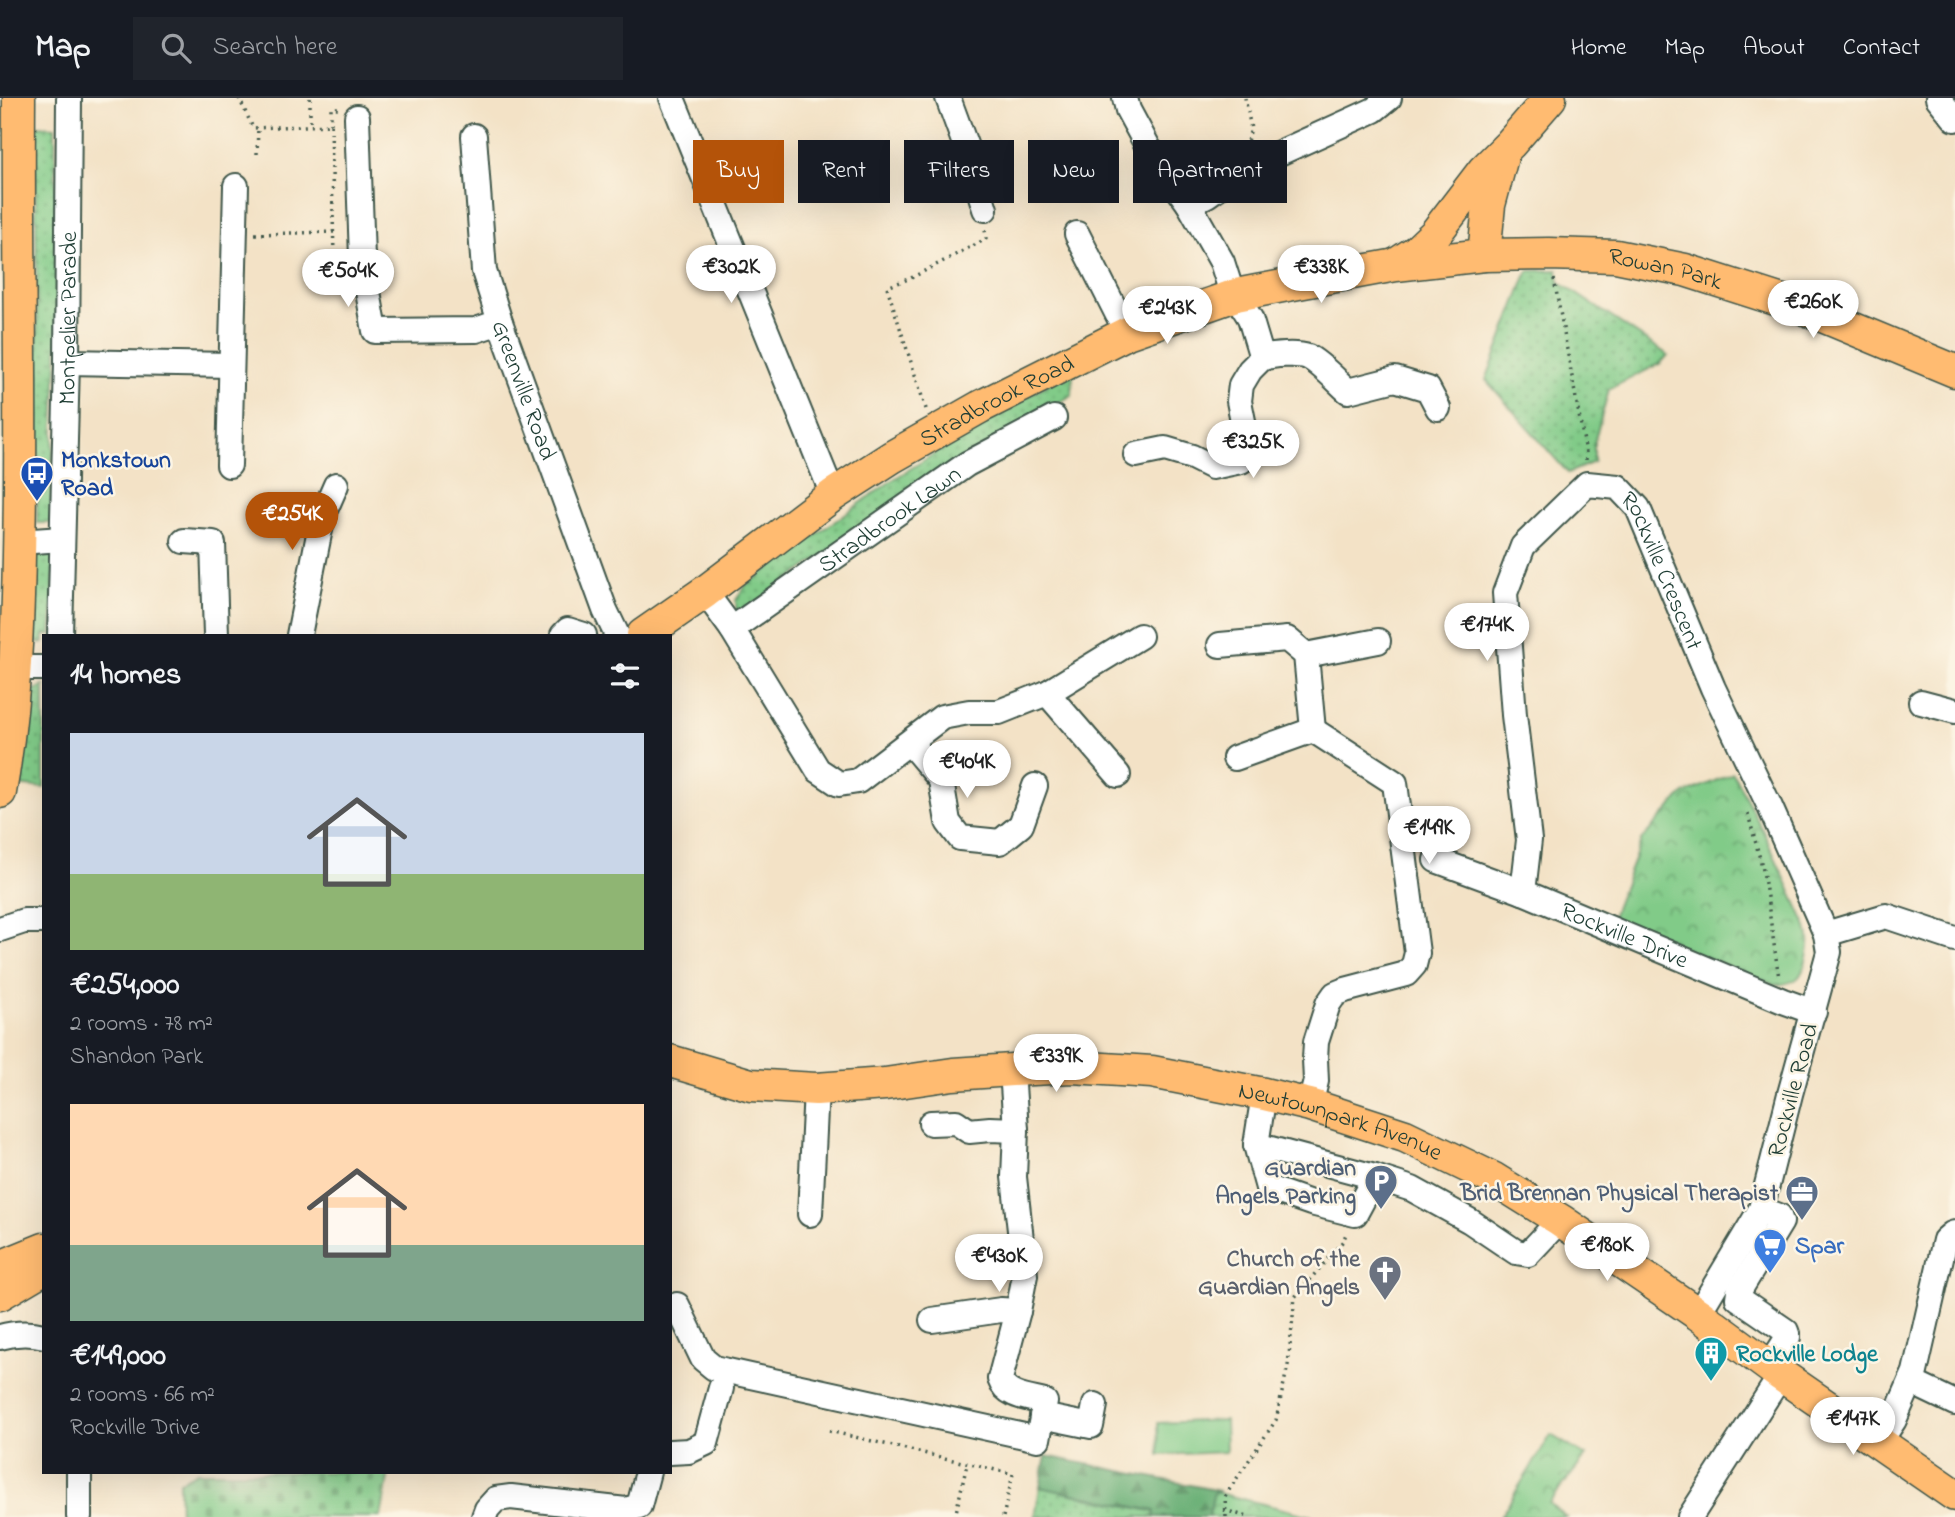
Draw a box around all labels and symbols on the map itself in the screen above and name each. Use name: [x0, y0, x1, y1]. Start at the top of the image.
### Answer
street label: Montpelier Parade: [51, 231, 88, 405]
street label: Rowan Park: [1609, 241, 1727, 301]
pin: €302K: [682, 246, 780, 305]
pin: €338K: [1272, 246, 1370, 305]
pin: €504K: [299, 250, 397, 309]
pin: €260K: [1764, 280, 1862, 340]
pin: €243K: [1118, 286, 1216, 346]
street label: Greenville Road: [481, 316, 564, 466]
street label: Stradbrook Road: [914, 347, 1081, 458]
pin: €325K: [1204, 420, 1302, 480]
place label: Monkstown Road: [61, 444, 171, 507]
bus stop icon: Monkstown Road: [18, 454, 56, 503]
street label: Stradbrook Lawn: [812, 458, 969, 583]
street label: Rockville Crescent: [1611, 484, 1710, 656]
pin: €254K: [243, 492, 341, 552]
pin: €174K: [1438, 603, 1536, 663]
pin: €404K: [918, 740, 1016, 800]
pin: €149K: [1380, 806, 1478, 866]
street label: Rockville Drive: [1554, 895, 1693, 979]
street label: Rockville Road: [1760, 1019, 1829, 1162]
pin: €339K: [1007, 1034, 1105, 1094]
street label: Newtownpark Avenue: [1235, 1074, 1448, 1172]
place label: Guardian Angels Parking: [1215, 1152, 1356, 1216]
parking icon: Guardian Angels Parking: [1362, 1162, 1400, 1211]
office icon: Brid Brennan Physical Therapist: [1783, 1173, 1821, 1222]
place label: Brid Brennan Physical Therapist: [1459, 1177, 1779, 1213]
pin: €180K: [1558, 1224, 1656, 1283]
supermarket icon: Spar: [1751, 1226, 1789, 1275]
place label: Spar: [1795, 1230, 1844, 1265]
pin: €430K: [950, 1234, 1048, 1294]
place label: Church of the Guardian Angels: [1198, 1243, 1361, 1307]
church icon: Church of the Guardian Angels: [1366, 1253, 1404, 1302]
building icon: Rockville Lodge: [1692, 1334, 1730, 1383]
place label: Rockville Lodge: [1736, 1338, 1879, 1374]
pin: €147K: [1804, 1398, 1902, 1457]

